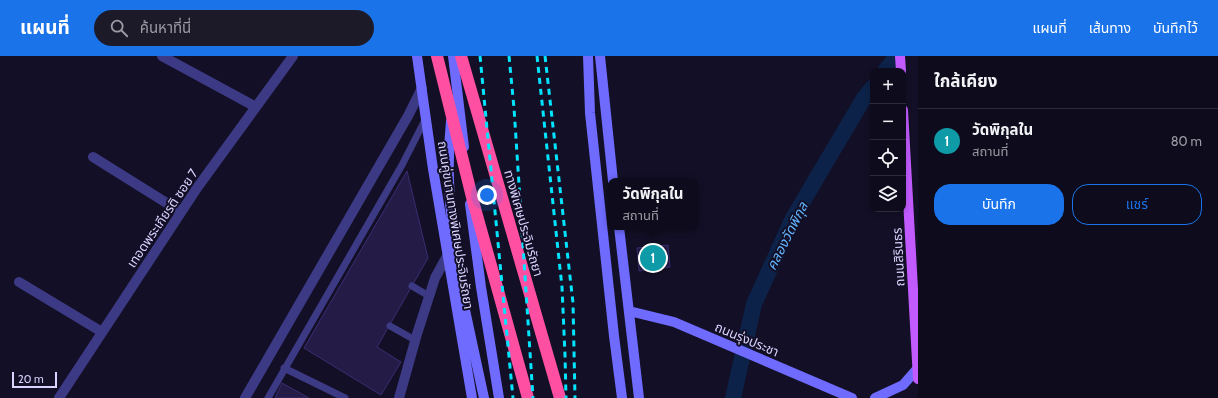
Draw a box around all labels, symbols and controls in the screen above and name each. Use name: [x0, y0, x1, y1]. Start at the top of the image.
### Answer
search box: [94, 10, 374, 46]
text: แผนที่: [20, 16, 70, 39]
icon: search: [108, 17, 130, 39]
text: ค้นหาที่นี่: [140, 19, 191, 37]
text: แผนที่: [1033, 19, 1067, 37]
text: เส้นทาง: [1089, 19, 1131, 37]
text: บันทึกไว้: [1153, 19, 1198, 37]
map controls: [870, 68, 906, 212]
button: +: [870, 68, 906, 104]
text: ใกล้เคียง: [934, 71, 997, 91]
button: −: [870, 104, 906, 140]
text: วัดพิกุลใน: [972, 121, 1033, 139]
text: 1: [945, 133, 949, 149]
text: 80 m: [1171, 133, 1202, 149]
street label: ถนนคู่ขนานทางพิเศษประจิมรัถยา: [435, 140, 477, 310]
button: locate: [870, 140, 906, 176]
text: สถานที่: [972, 143, 1008, 159]
street label: เทอดพระเกียรติ ซอย 7: [123, 165, 201, 270]
street label: ทางพิเศษประจิมรัถยา: [501, 168, 547, 278]
button: layers: [870, 176, 906, 212]
popup: [608, 178, 698, 230]
button: บันทึก: [934, 184, 1064, 225]
button: แชร์: [1072, 184, 1202, 225]
your location: [477, 185, 497, 205]
text: วัดพิกุลใน: [622, 185, 684, 203]
water label: คลองวัดพิกุล: [762, 198, 812, 273]
text: สถานที่: [622, 207, 659, 223]
street label: ถนนสิรินธร: [888, 227, 908, 287]
pin: 1: [640, 243, 666, 273]
street label: ถนนรุ่งประชา: [713, 318, 781, 360]
scale bar: [12, 370, 57, 389]
text: 20 m: [18, 372, 44, 386]

